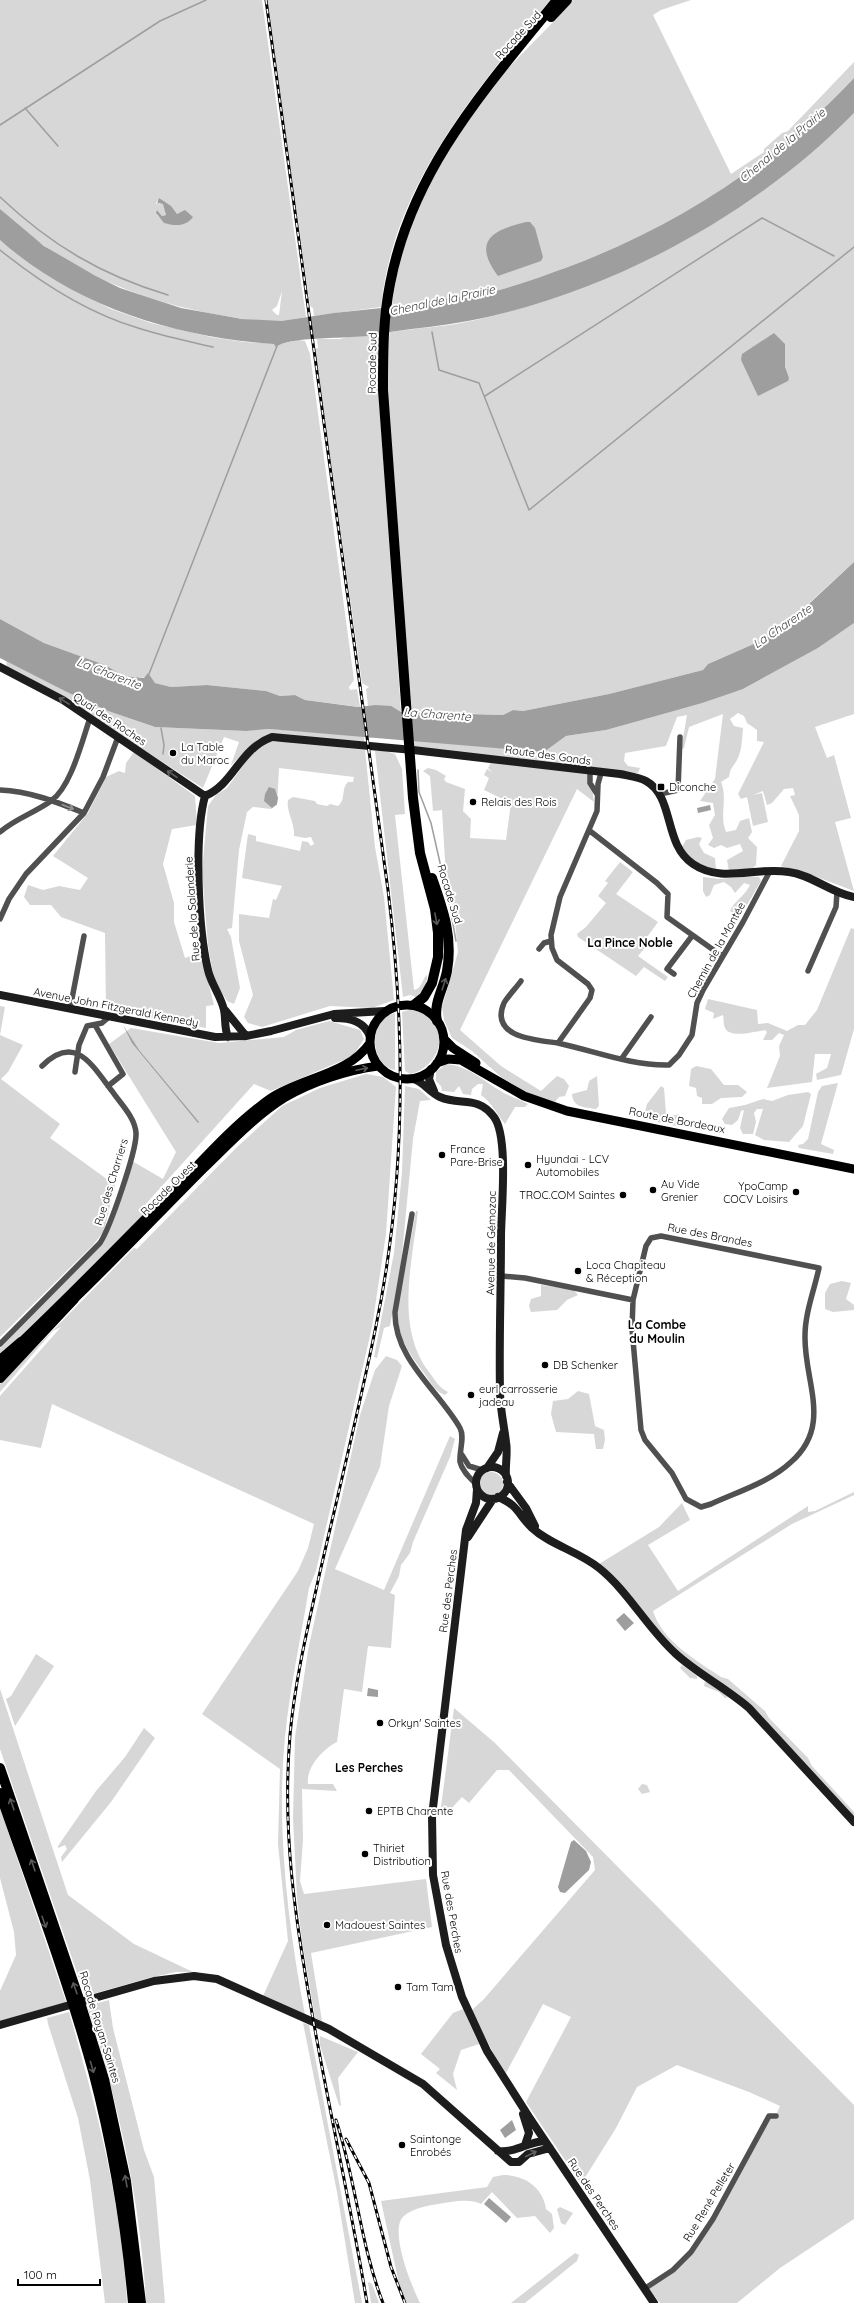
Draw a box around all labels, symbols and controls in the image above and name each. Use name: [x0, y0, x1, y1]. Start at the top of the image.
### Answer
street label: Rocade Sud: [492, 8, 544, 62]
water label: Chenal de la Prairie: [736, 104, 829, 185]
water label: Chenal de la Prairie: [388, 281, 497, 319]
street label: Rocade Sud: [364, 332, 380, 394]
water label: La Charente: [750, 600, 815, 651]
water label: La Charente: [75, 654, 144, 693]
street label: Quai des Roches: [71, 689, 149, 749]
one-way arrow: [58, 697, 70, 705]
water label: La Charente: [403, 704, 473, 724]
place label: La Table du Maroc: [181, 740, 230, 767]
street label: Route des Gonds: [504, 742, 592, 768]
marker: La Table du Maroc: [168, 748, 178, 758]
one-way arrow: [167, 770, 178, 778]
place label: Diconche: [669, 780, 716, 794]
marker: Diconche: [656, 782, 666, 792]
place label: Relais des Rois: [481, 795, 557, 809]
marker: Relais des Rois: [468, 797, 478, 807]
one-way arrow: [62, 803, 74, 811]
street label: Rue de la Salanderie: [181, 856, 203, 962]
street label: Rocade Sud: [434, 863, 466, 925]
street label: Chemin de la Montée: [684, 900, 748, 1000]
one-way arrow: [433, 912, 441, 925]
district label: La Pince Noble: [587, 935, 673, 950]
one-way arrow: [441, 977, 448, 990]
street label: Avenue John Fitzgerald Kennedy: [32, 984, 200, 1030]
one-way arrow: [356, 1065, 369, 1073]
street label: Route de Bordeaux: [628, 1104, 726, 1136]
street label: Rue des Charriers: [91, 1137, 131, 1227]
place label: France Pare-Brise: [450, 1142, 503, 1169]
marker: France Pare-Brise: [437, 1150, 447, 1160]
place label: Hyundai - LCV Automobiles: [536, 1152, 609, 1179]
street label: Rocade Ouest: [138, 1157, 199, 1218]
marker: Hyundai - LCV Automobiles: [523, 1160, 533, 1170]
place label: Au Vide Grenier: [661, 1177, 700, 1204]
place label: YpoCamp COCV Loisirs: [723, 1179, 788, 1206]
marker: Au Vide Grenier: [648, 1185, 658, 1195]
marker: YpoCamp COCV Loisirs: [791, 1187, 801, 1197]
place label: TROC.COM Saintes: [519, 1188, 615, 1202]
street label: Avenue de Gémozac: [483, 1190, 499, 1295]
marker: TROC.COM Saintes: [618, 1190, 628, 1200]
street label: Rue des Brandes: [666, 1220, 754, 1250]
place label: Loca Chapiteau & Réception: [586, 1258, 666, 1285]
marker: Loca Chapiteau & Réception: [573, 1266, 583, 1276]
district label: La Combe du Moulin: [628, 1317, 686, 1346]
place label: DB Schenker: [553, 1358, 619, 1372]
marker: DB Schenker: [540, 1360, 550, 1370]
place label: eurl carrosserie jadeau: [478, 1382, 558, 1409]
marker: eurl carrosserie jadeau: [466, 1390, 476, 1400]
street label: Rue des Perches: [436, 1549, 460, 1633]
place label: Orkyn' Saintes: [388, 1716, 461, 1730]
marker: Orkyn' Saintes: [375, 1718, 385, 1728]
district label: Les Perches: [335, 1760, 403, 1775]
one-way arrow: [8, 1798, 16, 1810]
place label: EPTB Charente: [377, 1804, 453, 1818]
marker: EPTB Charente: [364, 1806, 374, 1816]
place label: Thiriet Distribution: [373, 1841, 431, 1868]
marker: Thiriet Distribution: [360, 1849, 370, 1859]
one-way arrow: [29, 1859, 37, 1871]
street label: Rue des Perches: [438, 1870, 466, 1954]
one-way arrow: [41, 1916, 49, 1928]
place label: Madouest Saintes: [335, 1918, 425, 1932]
marker: Madouest Saintes: [322, 1920, 332, 1930]
street label: Rocade Royan-Saintes: [76, 1969, 124, 2085]
place label: Tam Tam: [406, 1980, 454, 1994]
one-way arrow: [71, 1982, 79, 1994]
marker: Tam Tam: [393, 1982, 403, 1992]
one-way arrow: [89, 2061, 96, 2074]
place label: Saintonge Enrobés: [410, 2132, 461, 2159]
marker: Saintonge Enrobés: [397, 2140, 407, 2150]
one-way arrow: [525, 2150, 537, 2157]
street label: Rue des Perches: [565, 2155, 623, 2233]
street label: Rue René Pelleter: [680, 2159, 739, 2244]
one-way arrow: [122, 2175, 130, 2188]
scale bar: [18, 2261, 100, 2287]
text: 100 m: [24, 2267, 57, 2282]

